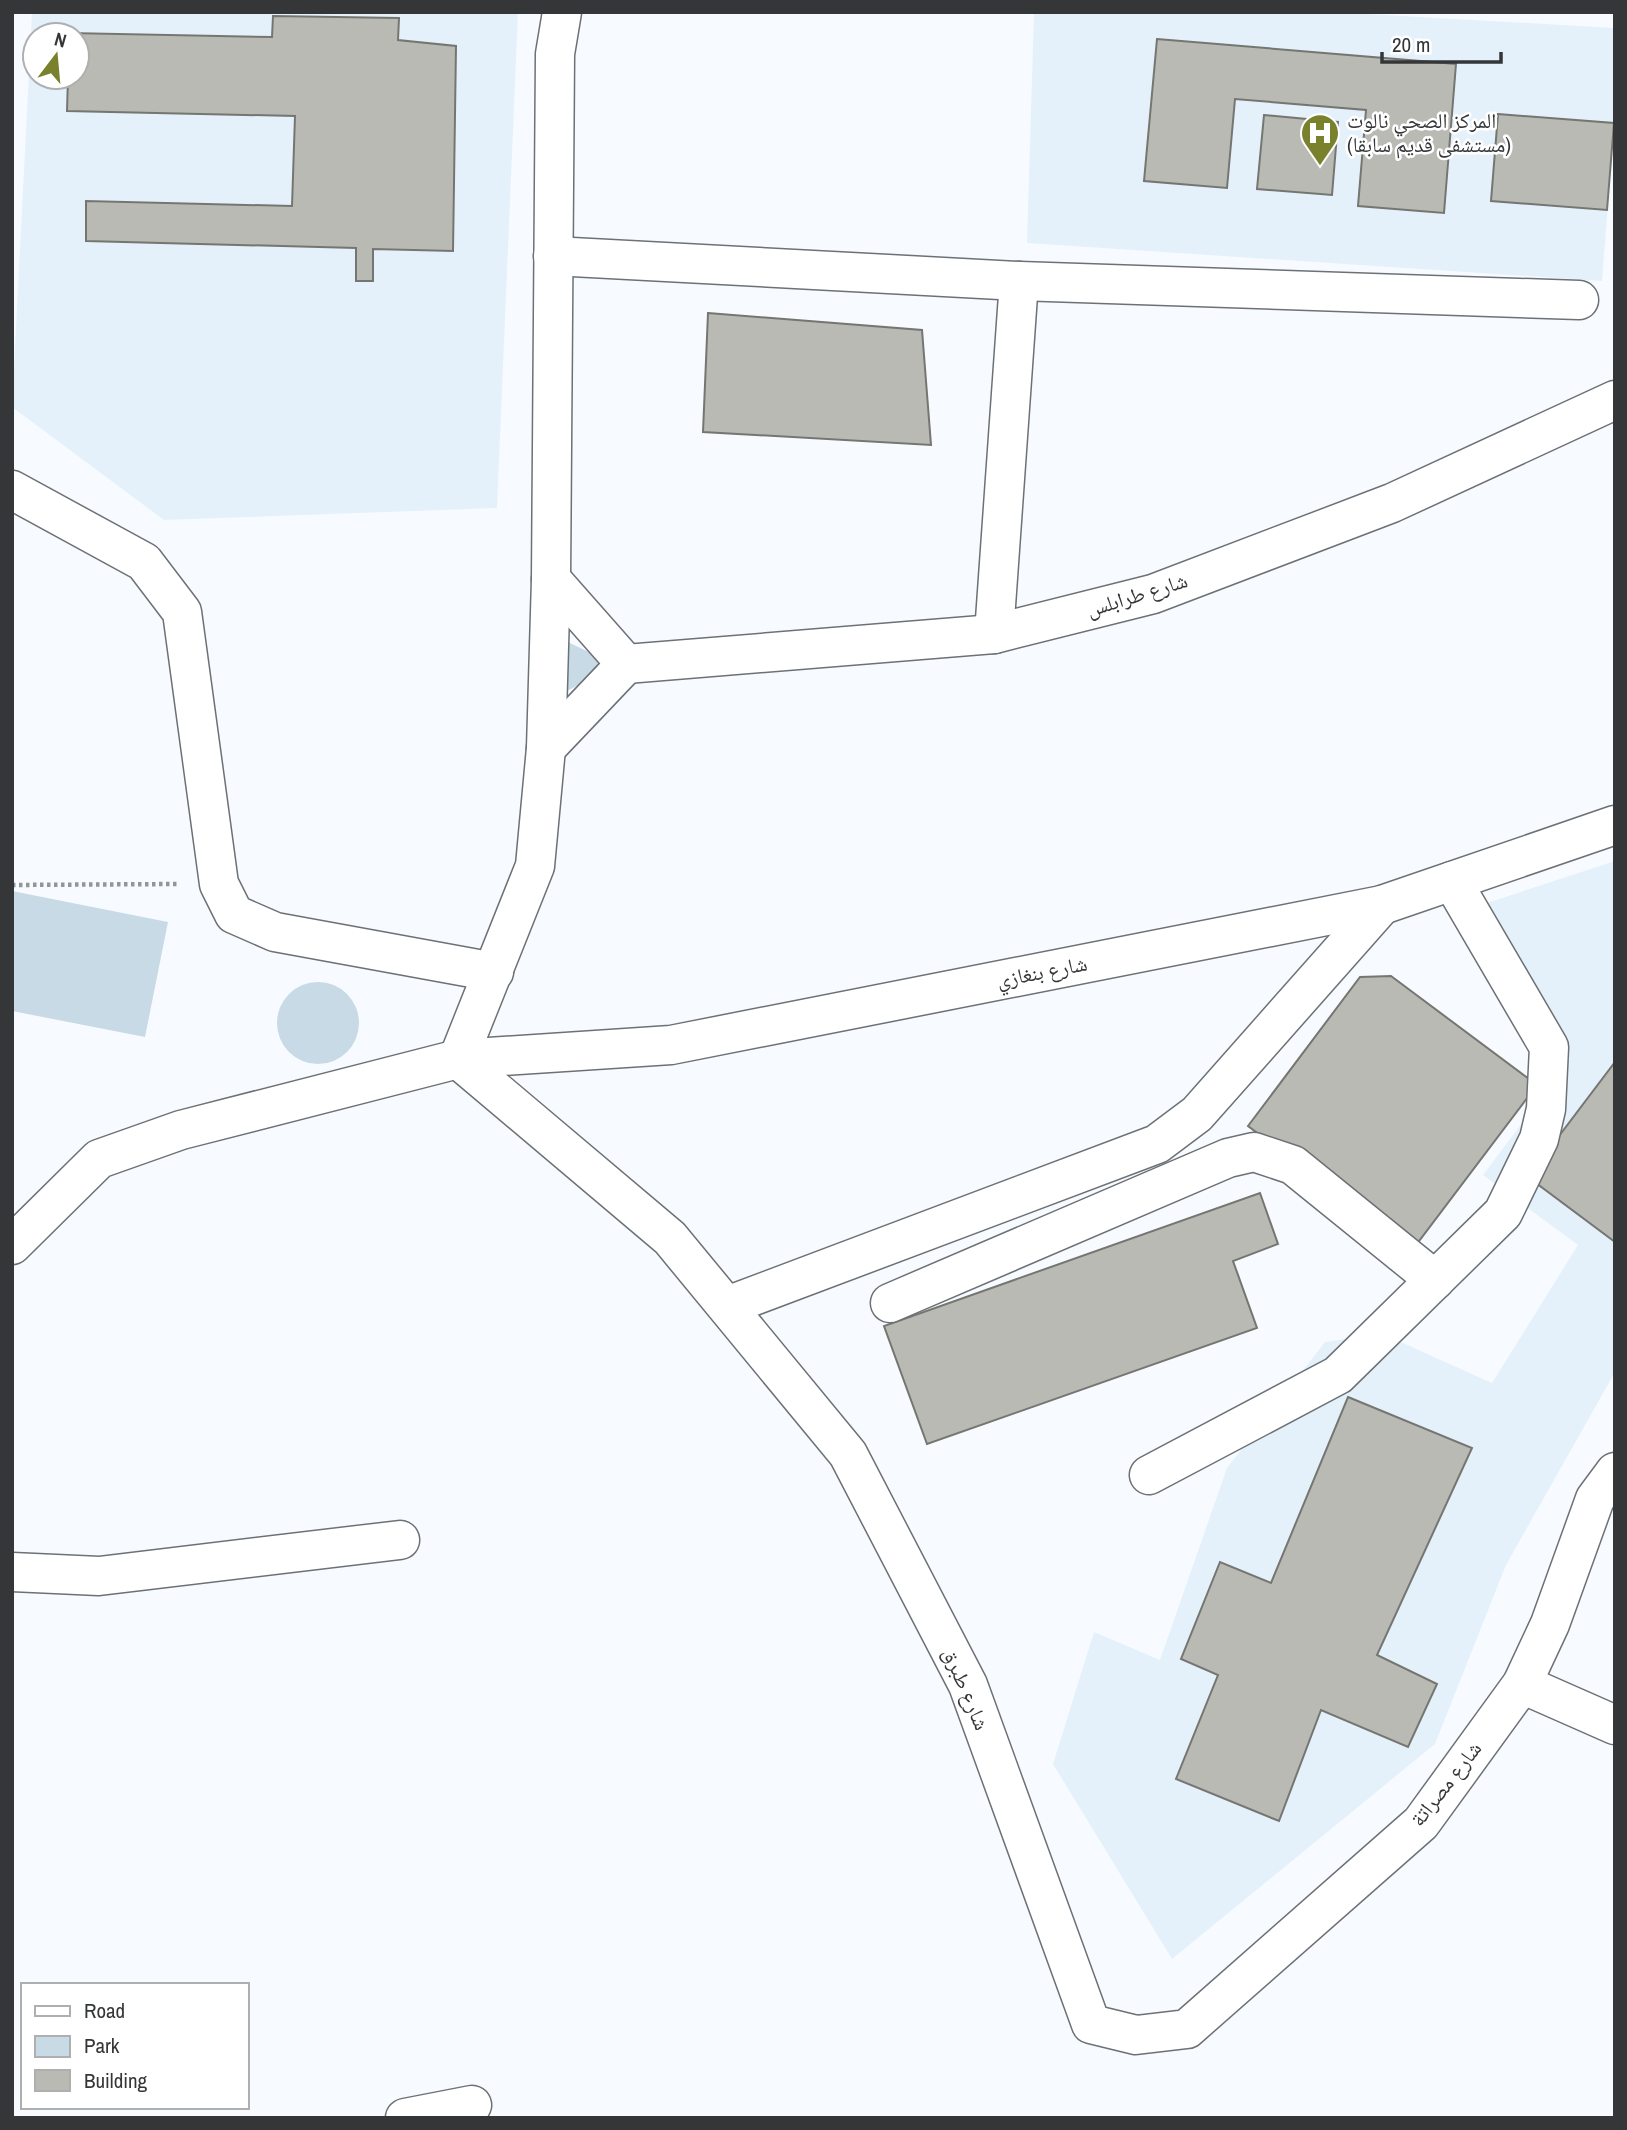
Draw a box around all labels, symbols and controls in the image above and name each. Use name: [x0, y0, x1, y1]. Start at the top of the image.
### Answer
north arrow: [21, 21, 91, 91]
scale bar: [1382, 21, 1501, 65]
text: N: [52, 26, 70, 54]
text: 20 m: [1392, 30, 1430, 59]
place label: المركز الصحي نالوت (مستشفى قديم سابقا): [1347, 106, 1511, 159]
hospital icon: المركز الصحي نالوت (مستشفى قديم سابقا): [1299, 112, 1341, 167]
street label: شارع طرابلس: [1083, 565, 1191, 624]
street label: شارع بنغازي: [994, 949, 1090, 997]
street label: شارع طبرق: [936, 1643, 997, 1734]
street label: شارع مصراتة: [1403, 1735, 1488, 1832]
legend: [21, 1983, 248, 2109]
text: Road: [84, 1996, 125, 2025]
text: Park: [84, 2031, 120, 2060]
text: Building: [84, 2066, 148, 2095]

